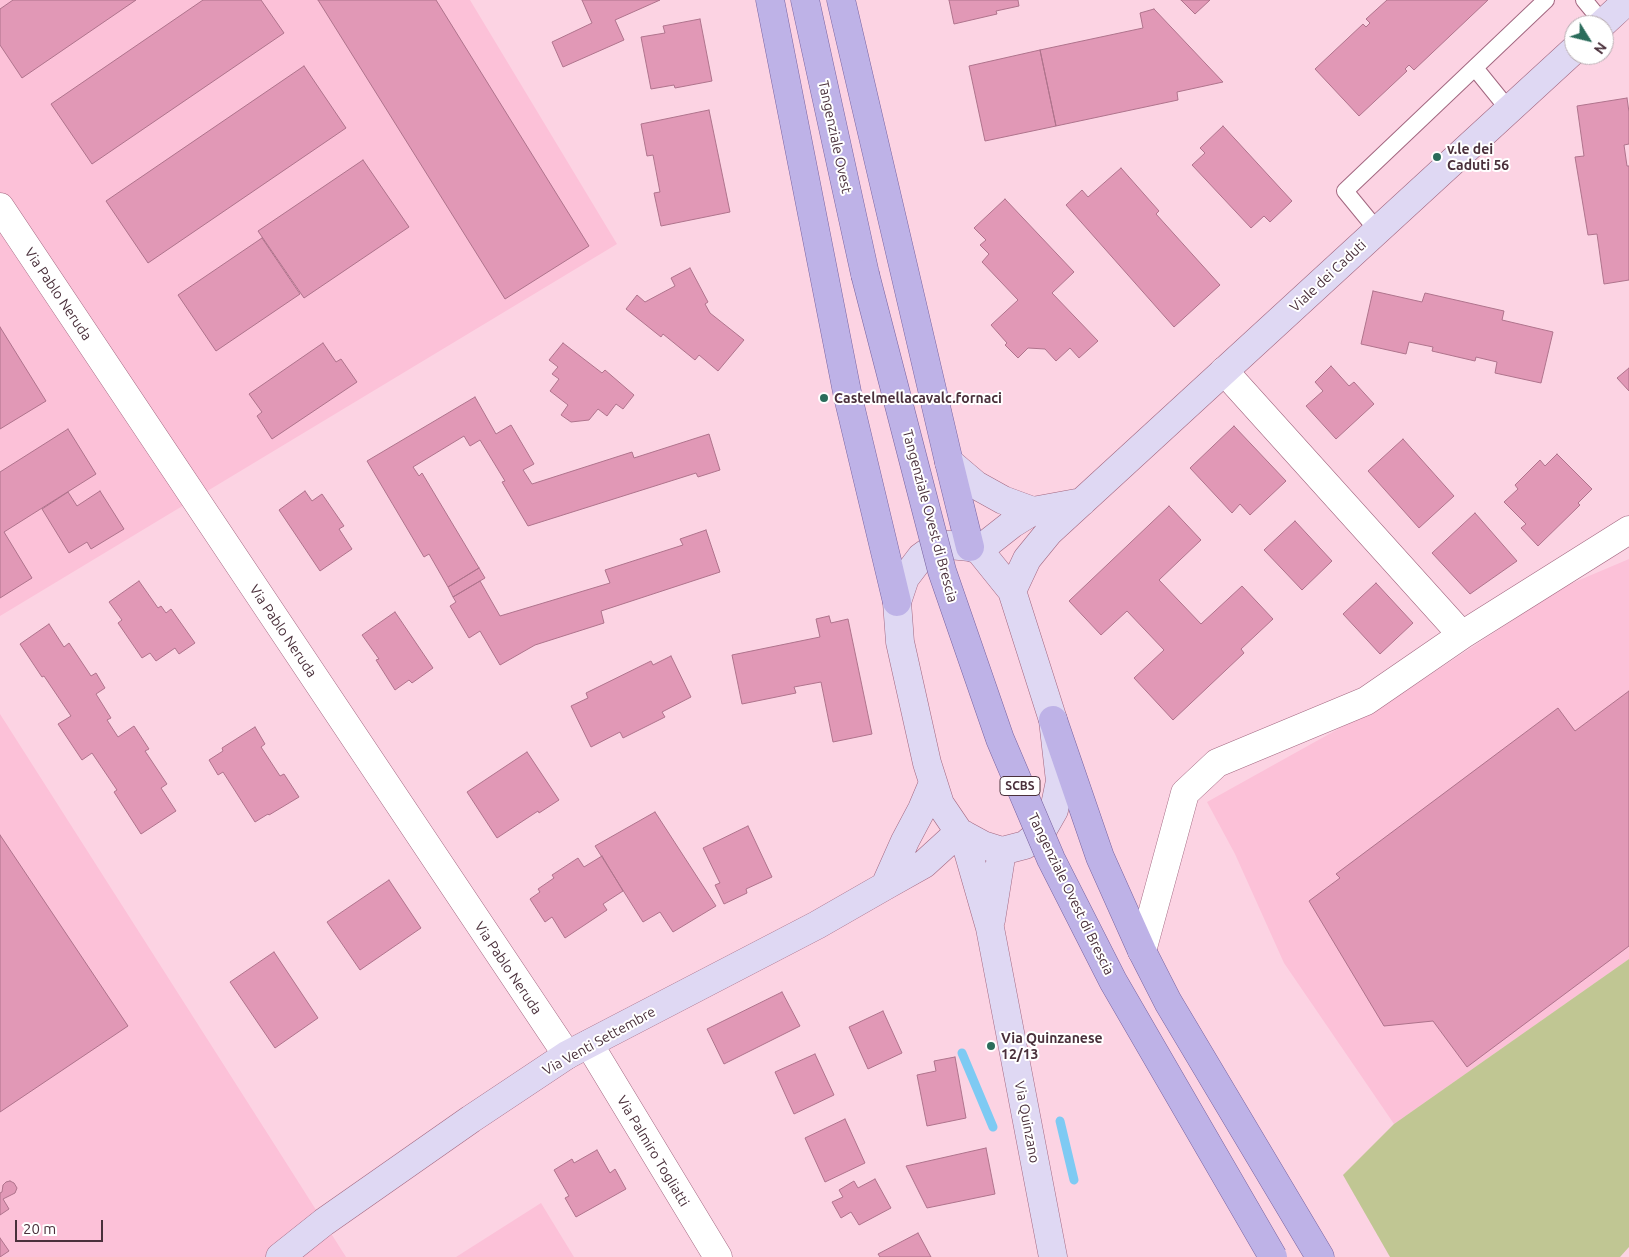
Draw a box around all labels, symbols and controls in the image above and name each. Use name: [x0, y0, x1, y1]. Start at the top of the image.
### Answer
north arrow: [1564, 15, 1614, 65]
text: N: [1591, 39, 1610, 57]
street label: Tangenziale Ovest: [815, 79, 855, 195]
place label: v.le dei Caduti 56: [1447, 141, 1509, 174]
marker: v.le dei Caduti 56: [1431, 151, 1443, 163]
street label: Viale dei Caduti: [1286, 236, 1370, 316]
street label: Via Pablo Neruda: [21, 244, 95, 344]
place label: Castelmellacavalc.fornaci: [834, 390, 1002, 406]
marker: Castelmellacavalc.fornaci: [818, 392, 830, 404]
street label: Tangenziale Ovest di Brescia: [899, 428, 961, 604]
street label: Via Pablo Neruda: [246, 581, 320, 681]
road number: SCBS: [1000, 776, 1040, 796]
street label: Tangenziale Ovest di Brescia: [1024, 810, 1118, 978]
street label: Via Pablo Neruda: [471, 918, 545, 1018]
street label: Via Venti Settembre: [540, 1003, 658, 1079]
place label: Via Quinzanese 12/13: [1001, 1030, 1103, 1062]
marker: Via Quinzanese 12/13: [985, 1040, 997, 1052]
street label: Via Quinzano: [1011, 1080, 1043, 1164]
street label: Via Palmiro Togliatti: [613, 1092, 693, 1210]
scale bar: [18, 1210, 105, 1242]
text: 20 m: [23, 1220, 56, 1237]

